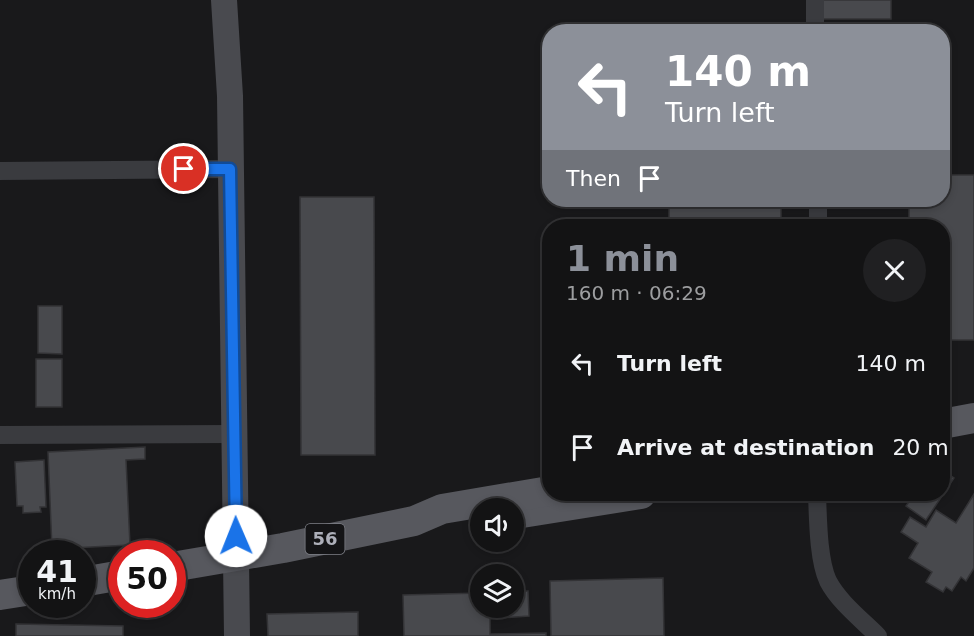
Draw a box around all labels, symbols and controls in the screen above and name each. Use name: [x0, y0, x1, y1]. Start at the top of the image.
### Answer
text: 140 m: [665, 47, 811, 96]
icon: left: [566, 48, 644, 126]
text: Turn left: [665, 97, 775, 128]
pin: [158, 143, 209, 194]
icon: arrive: [167, 152, 200, 185]
icon: arrive: [633, 162, 666, 195]
text: Then: [566, 166, 621, 191]
text: 1 min: [566, 238, 679, 279]
button: close: [863, 239, 926, 302]
text: 160 m · 06:29: [566, 281, 707, 305]
icon: left: [566, 347, 599, 380]
text: Turn left: [617, 351, 722, 376]
text: 140 m: [856, 351, 926, 376]
icon: arrive: [566, 431, 599, 464]
text: Arrive at destination: [617, 435, 874, 460]
text: 20 m: [892, 435, 949, 460]
map controls: [470, 498, 524, 618]
button: sound: [470, 498, 524, 552]
position arrow: [204, 504, 268, 568]
road number: 56: [306, 524, 344, 554]
speed limit sign: 50: [108, 540, 186, 618]
text: 41: [36, 554, 78, 589]
button: layers: [470, 564, 524, 618]
text: km/h: [38, 585, 76, 603]

